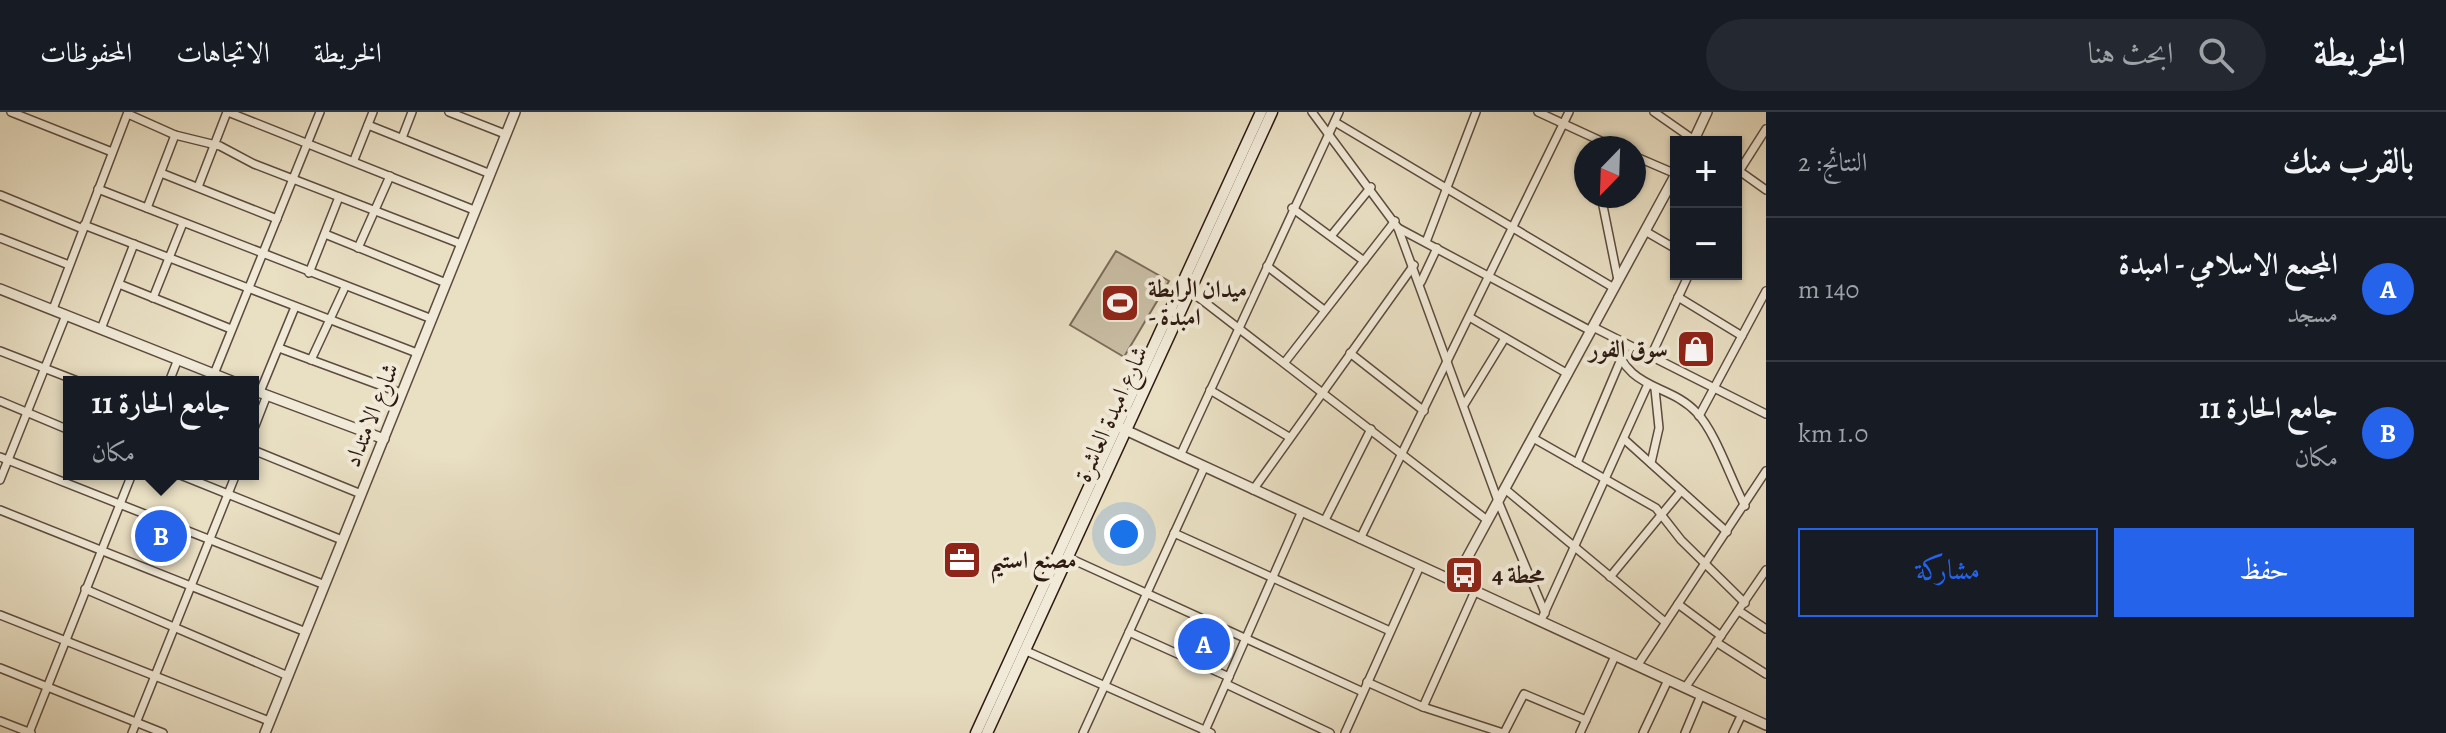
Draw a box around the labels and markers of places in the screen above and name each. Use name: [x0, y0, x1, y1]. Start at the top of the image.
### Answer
place label: ميدان الرابطة - امبدة: [1148, 273, 1247, 333]
sports icon: ميدان الرابطة - امبدة: [1099, 282, 1141, 324]
shop icon: سوق الفور: [1675, 328, 1717, 370]
place label: سوق الفور: [1586, 333, 1668, 365]
pin: B: [135, 506, 187, 566]
office icon: مصنع استيم: [941, 539, 983, 581]
place label: مصنع استيم: [990, 544, 1077, 584]
bus stop icon: محطة 4: [1443, 554, 1485, 596]
place label: محطة 4: [1492, 559, 1545, 591]
pin: A: [1178, 614, 1230, 674]

